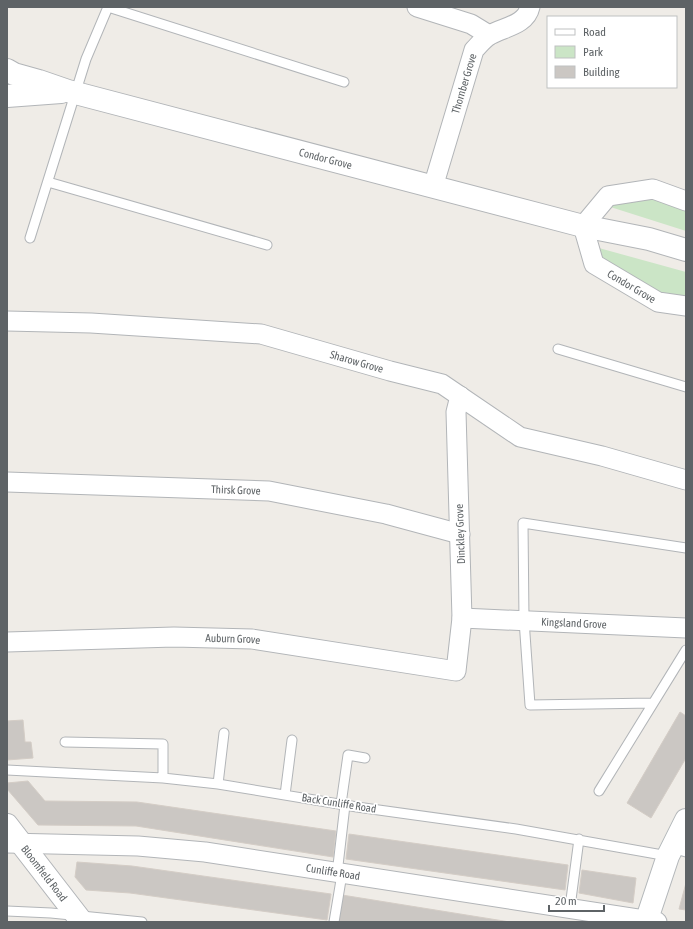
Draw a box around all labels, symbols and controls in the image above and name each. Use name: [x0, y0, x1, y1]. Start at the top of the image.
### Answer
legend: [547, 16, 677, 88]
text: Road: [583, 25, 606, 39]
text: Park: [583, 45, 604, 59]
street label: Thornber Grove: [449, 52, 479, 115]
text: Building: [583, 65, 621, 79]
street label: Condor Grove: [298, 146, 353, 171]
street label: Condor Grove: [605, 267, 658, 305]
street label: Sharow Grove: [329, 348, 385, 375]
street label: Thirsk Grove: [211, 483, 261, 497]
street label: Dinckley Grove: [453, 504, 467, 564]
street label: Kingsland Grove: [541, 616, 607, 630]
street label: Auburn Grove: [205, 632, 261, 646]
street label: Back Cunliffe Road: [301, 791, 377, 815]
street label: Bloomfield Road: [19, 843, 70, 904]
street label: Cunliffe Road: [305, 862, 361, 882]
scale bar: [549, 887, 604, 913]
text: 20 m: [555, 894, 577, 908]

